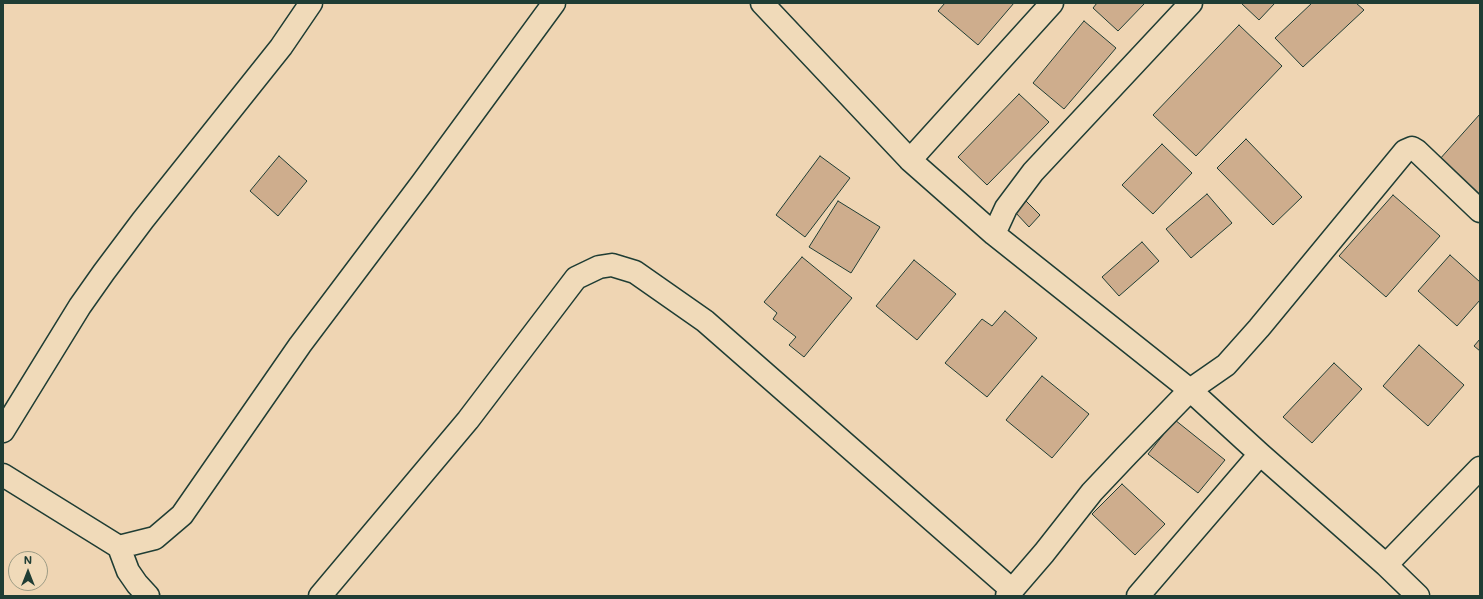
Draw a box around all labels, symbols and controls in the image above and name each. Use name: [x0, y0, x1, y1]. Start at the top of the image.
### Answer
north arrow: [8, 551, 48, 591]
text: N: [24, 552, 32, 567]

